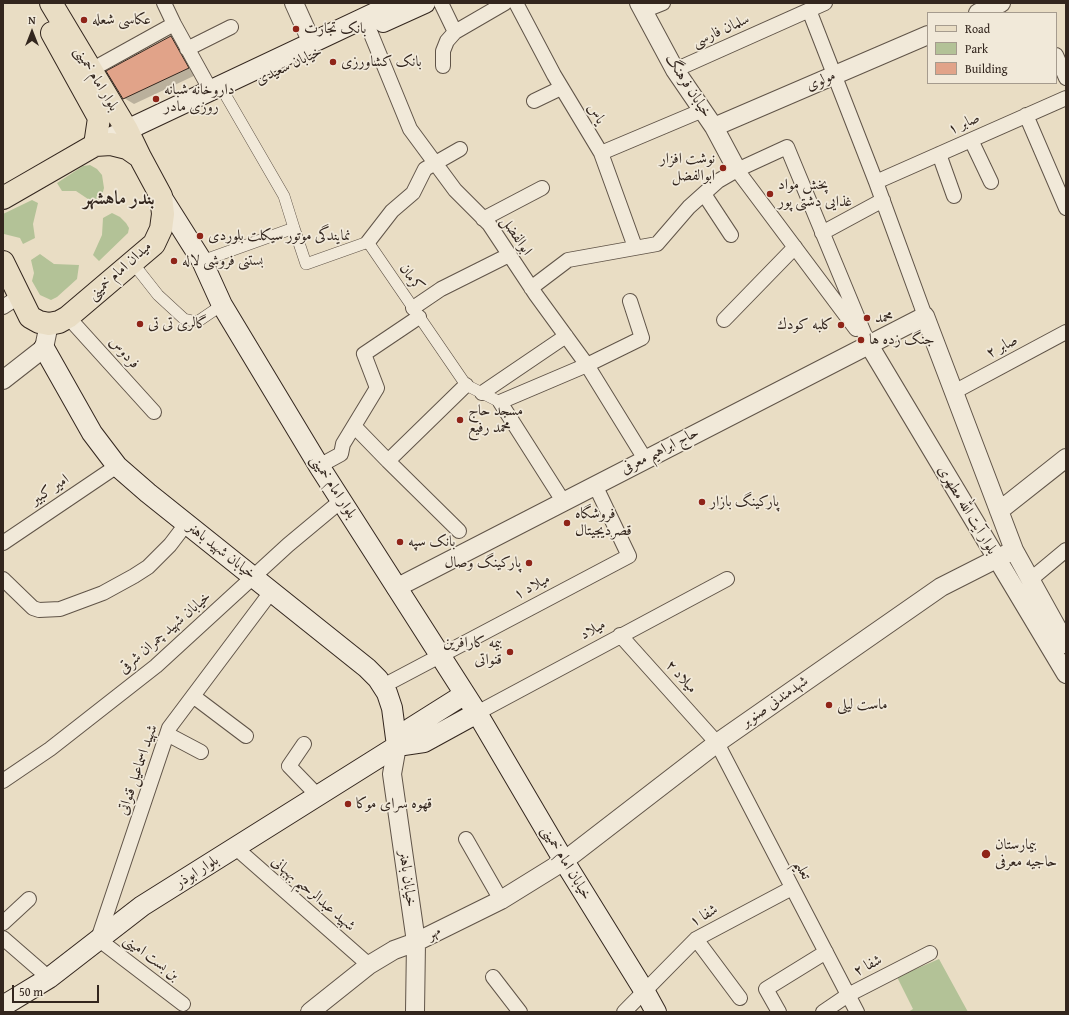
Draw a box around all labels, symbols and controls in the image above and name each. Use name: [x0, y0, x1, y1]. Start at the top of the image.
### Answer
street label: سلمان فارسی: [690, 10, 752, 52]
place label: عکاسی شعله: [92, 11, 151, 29]
north arrow: [12, 12, 52, 52]
text: N: [28, 12, 36, 28]
legend: [927, 12, 1057, 84]
marker: عکاسی شعله: [79, 15, 89, 25]
place label: بانک تجارت: [304, 20, 366, 38]
text: Road: [965, 20, 990, 37]
marker: بانک تجارت: [291, 24, 301, 34]
text: Park: [965, 40, 988, 57]
street label: بلوار امام خمینی: [70, 43, 122, 115]
street label: خیابان سعیدی: [253, 43, 325, 89]
street label: خیابان فرهنگ: [661, 51, 715, 121]
place label: بانک کشاورزی: [341, 53, 422, 71]
marker: بانک کشاورزی: [328, 57, 338, 67]
text: Building: [965, 60, 1008, 77]
street label: مولوی: [804, 67, 838, 95]
place label: داروخانه شبانه روزی مادر: [164, 81, 235, 116]
marker: داروخانه شبانه روزی مادر: [151, 94, 161, 104]
street label: یاس: [583, 100, 609, 128]
street label: صابر ۱: [945, 109, 983, 139]
place label: نوشت افزار ابوالفضل: [660, 150, 715, 185]
marker: نوشت افزار ابوالفضل: [718, 163, 728, 173]
place label: پخش مواد غذایی دشتی پور: [778, 176, 852, 211]
district label: بندر ماهشهر: [83, 188, 155, 210]
marker: پخش مواد غذایی دشتی پور: [765, 189, 775, 199]
street label: ابوالفضل: [496, 213, 536, 259]
place label: نمایندگی موتور سیکلت بلوردی: [208, 227, 351, 245]
marker: نمایندگی موتور سیکلت بلوردی: [195, 231, 205, 241]
street label: میدان امام خمینی: [84, 238, 156, 304]
place label: بستنی فروشی لاله: [182, 252, 263, 270]
marker: بستنی فروشی لاله: [169, 256, 179, 266]
street label: کرمان: [395, 260, 427, 296]
place label: محمد: [875, 309, 893, 327]
marker: محمد: [862, 313, 872, 323]
place label: گالری تی تی: [148, 315, 207, 333]
place label: كلبه كودك: [777, 316, 833, 334]
marker: گالری تی تی: [135, 319, 145, 329]
marker: كلبه كودك: [836, 320, 846, 330]
place label: جنگ زده ها: [869, 331, 935, 349]
street label: صابر ۲: [983, 331, 1021, 363]
street label: فردوس: [105, 333, 143, 373]
marker: جنگ زده ها: [856, 335, 866, 345]
place label: مسجد حاج محمد رفیع: [468, 402, 523, 437]
marker: مسجد حاج محمد رفیع: [455, 415, 465, 425]
street label: حاج ابراهیم معرفی: [618, 424, 702, 478]
street label: بلوار امام خمینی: [306, 452, 360, 522]
street label: بلوار آیت الله مطهری: [933, 462, 1001, 558]
street label: امیر کبیر: [27, 471, 73, 509]
place label: پارکینگ بازار: [710, 493, 779, 511]
marker: پارکینگ بازار: [697, 497, 707, 507]
place label: فروشگاه قصردیجیتال: [575, 505, 632, 540]
marker: فروشگاه قصردیجیتال: [562, 518, 572, 528]
street label: خیابان شهید باهنر: [183, 519, 259, 583]
place label: بانک سپه: [408, 533, 455, 551]
marker: بانک سپه: [395, 537, 405, 547]
place label: پارکینگ وصال: [444, 554, 521, 572]
marker: پارکینگ وصال: [524, 558, 534, 568]
street label: میلاد ۱: [511, 570, 553, 604]
street label: خیابان شهید چمران شرقی: [115, 588, 215, 678]
street label: میلاد: [577, 616, 609, 644]
place label: بیمه کارافرین قنواتی: [443, 634, 502, 669]
marker: بیمه کارافرین قنواتی: [505, 647, 515, 657]
street label: میلاد ۲: [661, 657, 701, 697]
street label: شهدمندنی صنوبر: [738, 672, 812, 732]
place label: ماست لیلی: [837, 696, 888, 714]
marker: ماست لیلی: [824, 700, 834, 710]
street label: شهید اسماعیل قنواتی: [114, 722, 162, 818]
place label: قهوه سرای موکا: [356, 795, 432, 813]
marker: قهوه سرای موکا: [343, 799, 353, 809]
street label: خیابان امام خمینی: [537, 823, 595, 903]
place label: بیمارستان حاجیه معرفی: [995, 836, 1057, 871]
marker: بیمارستان حاجیه معرفی: [980, 848, 992, 860]
street label: خیابان باهنر: [394, 850, 420, 908]
street label: بلوار ابوذر: [172, 852, 222, 892]
street label: شهید عبدالرحیم بهبهانی: [267, 853, 359, 935]
street label: تعلیم: [789, 857, 815, 883]
street label: شفا ۱: [687, 901, 721, 931]
street label: مهر: [424, 922, 444, 944]
street label: بن بست امینی: [119, 931, 183, 985]
street label: شفا ۲: [851, 951, 885, 981]
scale bar: [14, 977, 101, 1003]
text: 50 m: [19, 983, 43, 1000]

